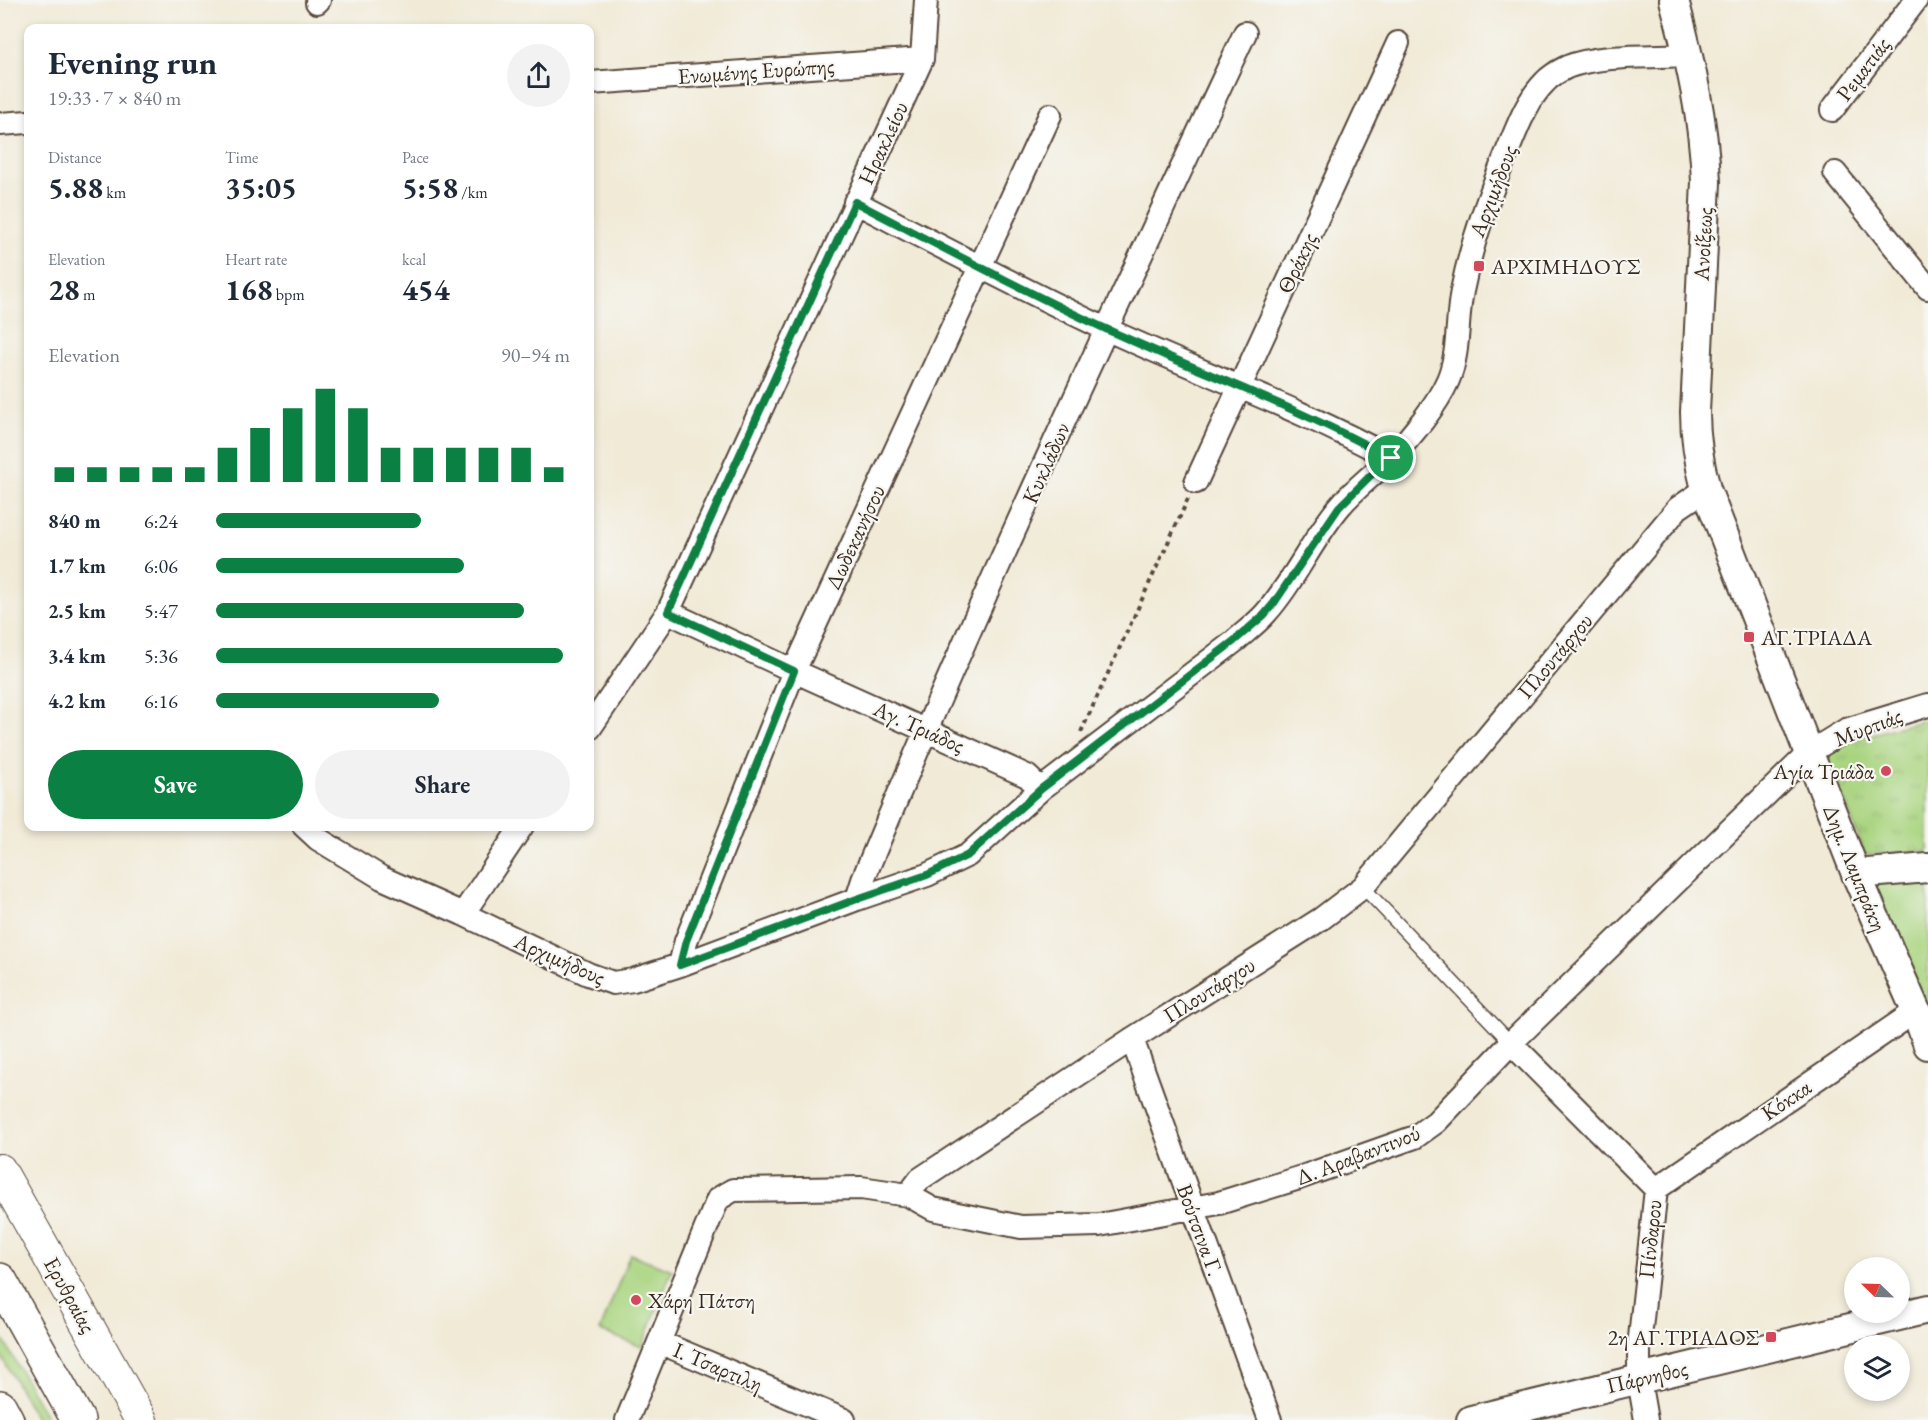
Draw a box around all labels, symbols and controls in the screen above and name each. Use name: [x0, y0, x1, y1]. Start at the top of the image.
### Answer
street label: Ρεματιάς: [1829, 31, 1897, 107]
text: Evening run: [48, 41, 217, 84]
button: share: [507, 44, 570, 107]
street label: Ενωμένης Ευρώπης: [677, 51, 835, 91]
text: 19:33 · 7 × 840 m: [48, 85, 181, 111]
street label: Ηρακλείου: [851, 97, 915, 189]
street label: Αρχιμήδους: [1462, 141, 1524, 242]
text: Distance: [48, 147, 101, 168]
text: Time: [225, 147, 258, 168]
text: Pace: [402, 147, 429, 168]
text: 5.88: [48, 168, 103, 207]
text: 35:05: [225, 168, 297, 207]
text: 5:58: [402, 168, 458, 207]
text: km: [103, 182, 126, 203]
text: /km: [458, 182, 488, 203]
street label: Ανοίξεως: [1687, 206, 1719, 283]
street label: Θράκης: [1270, 228, 1324, 298]
text: Elevation: [48, 249, 106, 270]
text: Heart rate: [225, 249, 287, 270]
text: kcal: [402, 249, 426, 270]
place label: ΑΡΧΙΜΗΔΟΥΣ: [1490, 252, 1641, 281]
marker: ΑΡΧΙΜΗΔΟΥΣ: [1472, 259, 1486, 273]
text: 28: [48, 270, 80, 309]
text: 168: [225, 270, 273, 309]
text: 454: [402, 270, 450, 309]
text: m: [80, 284, 95, 305]
text: bpm: [273, 284, 305, 305]
text: Elevation: [48, 342, 120, 368]
text: 90–94 m: [501, 342, 570, 368]
street label: Κυκλάδων: [1015, 418, 1077, 508]
pin: [1365, 432, 1416, 483]
icon: arrive: [1374, 441, 1407, 474]
street label: Δωδεκανήσου: [818, 480, 892, 594]
text: 840 m: [48, 508, 101, 534]
text: 6:24: [144, 508, 178, 534]
text: 1.7 km: [48, 553, 106, 579]
text: 6:06: [144, 553, 178, 579]
text: 2.5 km: [48, 598, 106, 624]
text: 5:47: [144, 598, 178, 624]
street label: Πλουτάρχου: [1511, 607, 1599, 705]
place label: ΑΓ.ΤΡΙΑΔΑ: [1760, 623, 1873, 652]
marker: ΑΓ.ΤΡΙΑΔΑ: [1742, 630, 1756, 644]
text: 3.4 km: [48, 643, 106, 669]
text: 5:36: [144, 643, 178, 669]
text: 4.2 km: [48, 688, 106, 714]
text: 6:16: [144, 688, 178, 714]
street label: Αγ. Τριάδος: [868, 694, 969, 760]
street label: Μυρτιάς: [1830, 701, 1906, 753]
button: Save: [48, 750, 303, 819]
button: Share: [315, 750, 570, 819]
place label: Αγία Τριάδα: [1772, 757, 1875, 786]
marker: Αγία Τριάδα: [1879, 764, 1893, 778]
street label: Δημ. Λαμπράκη: [1816, 800, 1894, 936]
street label: Αρχιμήδους: [509, 926, 610, 992]
street label: Πλουτάρχου: [1158, 950, 1260, 1030]
street label: Κόκκα: [1755, 1072, 1817, 1127]
street label: Δ. Αραβαντινού: [1292, 1118, 1424, 1192]
street label: Βούτσινα Γ.: [1170, 1180, 1230, 1280]
street label: Πίνδαρου: [1631, 1198, 1669, 1280]
street label: Ερυθραίας: [37, 1252, 103, 1338]
north arrow: [1844, 1257, 1910, 1323]
map controls: [1844, 1257, 1910, 1401]
place label: Χάρη Πάτση: [647, 1286, 755, 1315]
marker: Χάρη Πάτση: [629, 1293, 643, 1307]
place label: 2η ΑΓ.ΤΡΙΑΔΟΣ: [1608, 1323, 1760, 1352]
marker: 2η ΑΓ.ΤΡΙΑΔΟΣ: [1764, 1330, 1778, 1344]
street label: Ι. Τσαρτιλη: [669, 1335, 767, 1399]
button: layers: [1844, 1335, 1910, 1401]
street label: Πάρνηθος: [1604, 1354, 1690, 1400]

